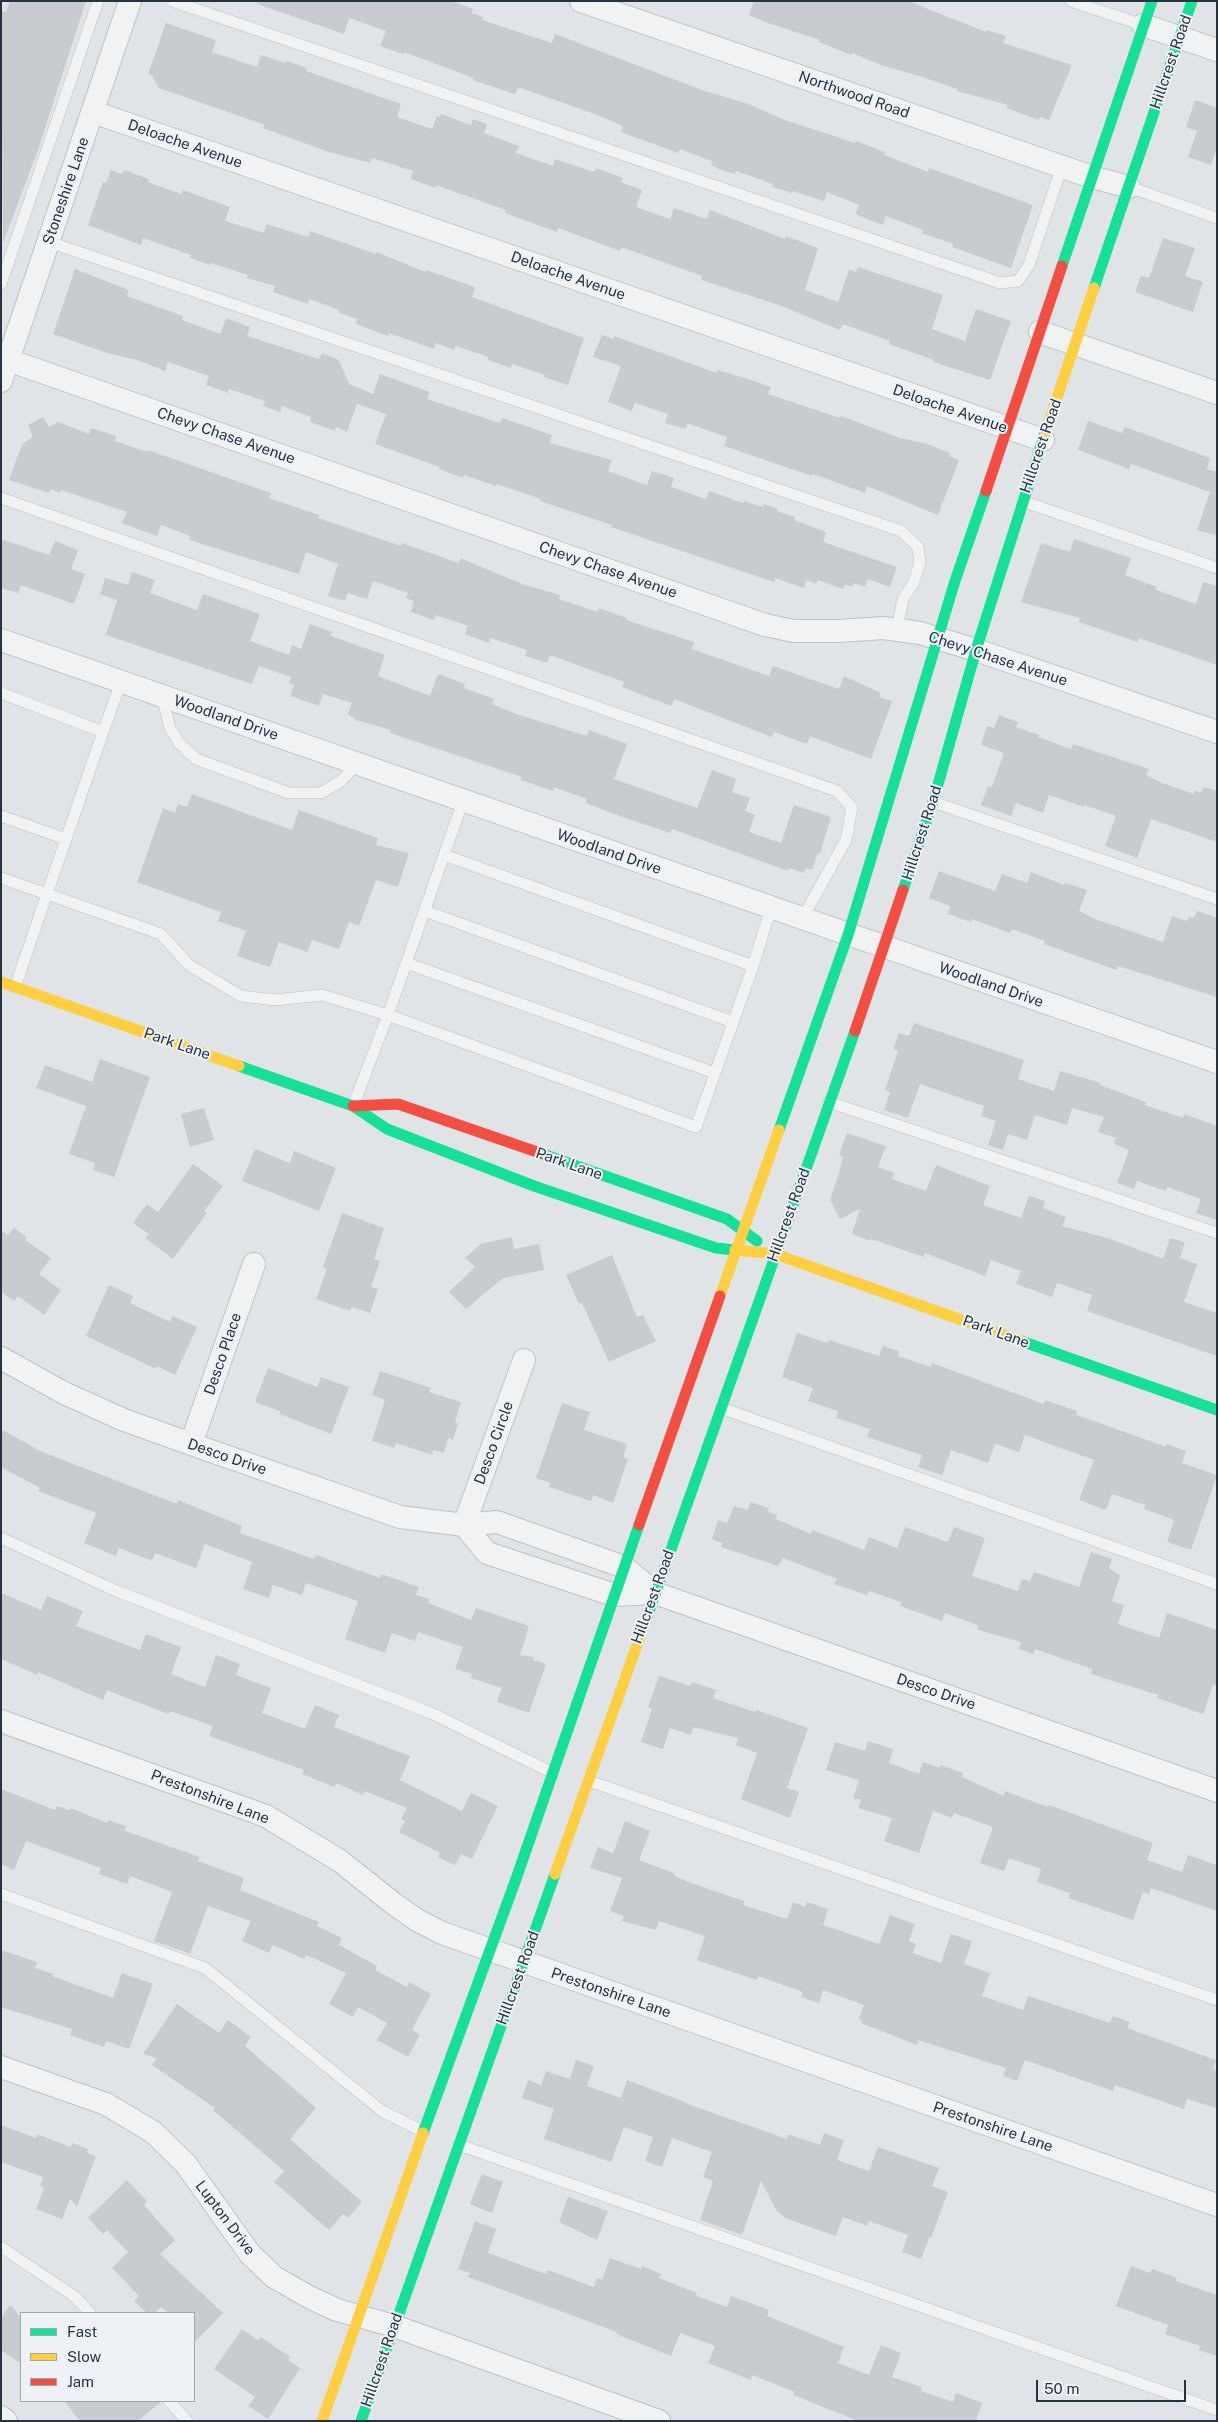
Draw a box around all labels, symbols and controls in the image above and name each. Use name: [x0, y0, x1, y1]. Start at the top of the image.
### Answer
street label: Hillcrest Road: [1146, 13, 1196, 111]
street label: Northwood Road: [796, 68, 912, 122]
street label: Deloache Avenue: [125, 116, 245, 172]
street label: Stoneshire Lane: [39, 135, 93, 247]
street label: Deloache Avenue: [508, 248, 628, 304]
street label: Deloache Avenue: [890, 381, 1010, 437]
street label: Hillcrest Road: [1016, 397, 1066, 495]
street label: Chevy Chase Avenue: [154, 404, 298, 468]
street label: Chevy Chase Avenue: [536, 538, 680, 602]
street label: Chevy Chase Avenue: [926, 628, 1070, 690]
street label: Woodland Drive: [171, 692, 281, 744]
street label: Hillcrest Road: [898, 783, 946, 883]
street label: Woodland Drive: [554, 826, 664, 878]
street label: Woodland Drive: [936, 959, 1046, 1011]
street label: Park Lane: [141, 1024, 213, 1064]
street label: Park Lane: [533, 1144, 605, 1184]
street label: Hillcrest Road: [764, 1166, 814, 1264]
street label: Desco Place: [201, 1311, 245, 1397]
street label: Park Lane: [960, 1312, 1032, 1352]
street label: Desco Circle: [471, 1399, 517, 1487]
street label: Desco Drive: [185, 1435, 269, 1479]
street label: Hillcrest Road: [628, 1548, 678, 1646]
street label: Desco Drive: [894, 1670, 978, 1714]
street label: Prestonshire Lane: [148, 1766, 272, 1828]
street label: Hillcrest Road: [493, 1929, 543, 2027]
street label: Prestonshire Lane: [549, 1964, 673, 2022]
street label: Prestonshire Lane: [931, 2098, 1055, 2156]
street label: Lupton Drive: [191, 2177, 259, 2259]
street label: Hillcrest Road: [357, 2311, 407, 2409]
legend: [20, 2312, 195, 2402]
text: Fast: [67, 2323, 97, 2340]
text: Slow: [67, 2348, 101, 2365]
scale bar: [1038, 2370, 1188, 2402]
text: Jam: [67, 2373, 94, 2390]
text: 50 m: [1044, 2380, 1079, 2397]

